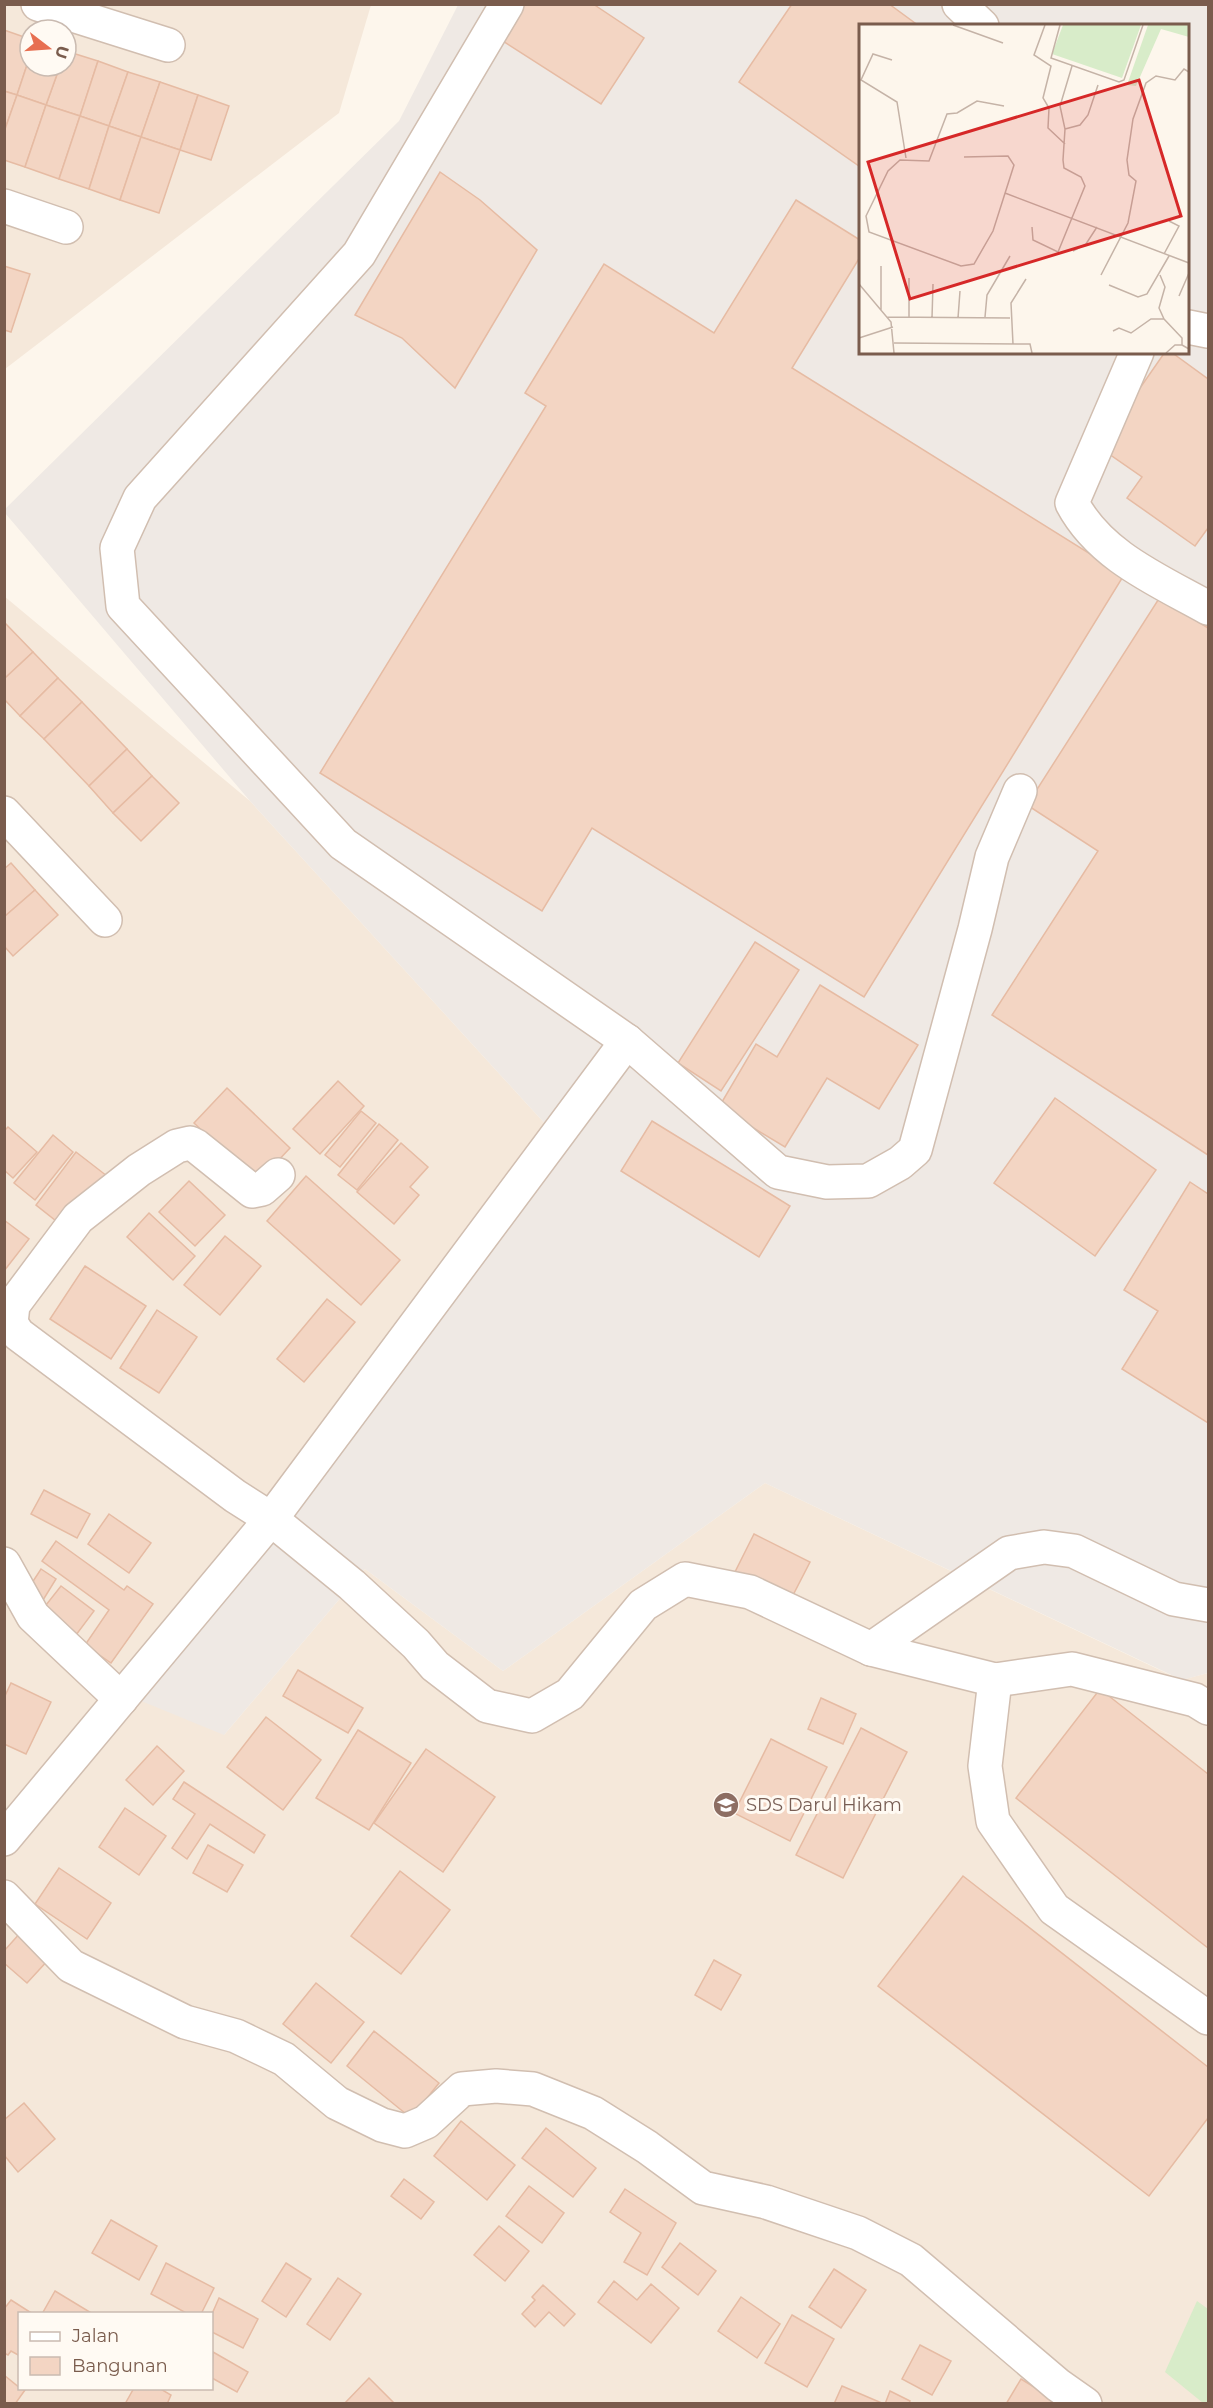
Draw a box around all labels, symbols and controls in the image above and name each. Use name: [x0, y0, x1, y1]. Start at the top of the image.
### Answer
north arrow: [18, 18, 78, 78]
inset map: [859, 24, 1189, 354]
text: U: [51, 43, 73, 61]
school or university icon: SDS Darul Hikam: [711, 1790, 741, 1820]
place label: SDS Darul Hikam: [746, 1794, 902, 1816]
legend: [18, 2312, 213, 2390]
text: Jalan: [71, 2325, 119, 2347]
text: Bangunan: [72, 2355, 168, 2377]

